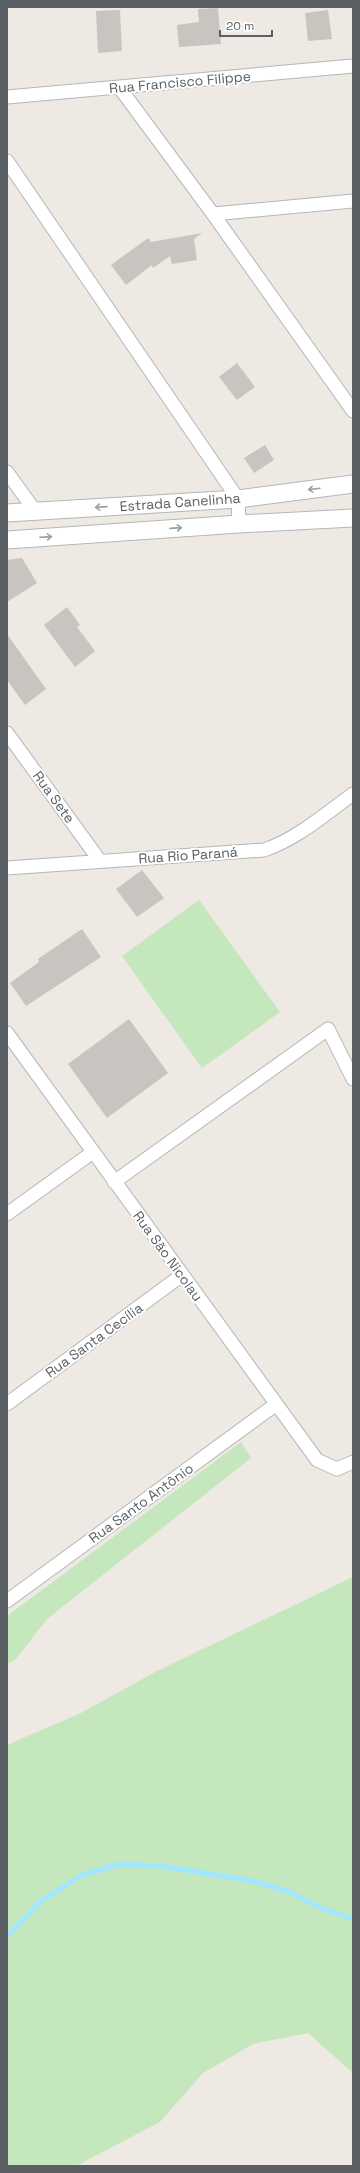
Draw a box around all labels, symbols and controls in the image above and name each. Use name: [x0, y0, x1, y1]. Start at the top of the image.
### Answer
scale bar: [220, 12, 272, 38]
text: 20 m: [226, 18, 254, 34]
street label: Rua Francisco Filippe: [108, 67, 252, 97]
one-way arrow: [308, 485, 321, 493]
street label: Estrada Canelinha: [119, 489, 241, 515]
one-way arrow: [95, 503, 108, 511]
one-way arrow: [169, 525, 182, 532]
one-way arrow: [39, 534, 52, 541]
street label: Rua Sete: [29, 767, 79, 827]
street label: Rua Rio Paraná: [138, 843, 238, 867]
street label: Rua São Nicolau: [129, 1207, 207, 1305]
street label: Rua Santa Cecília: [42, 1299, 146, 1381]
street label: Rua Santo Antônio: [85, 1459, 197, 1547]

